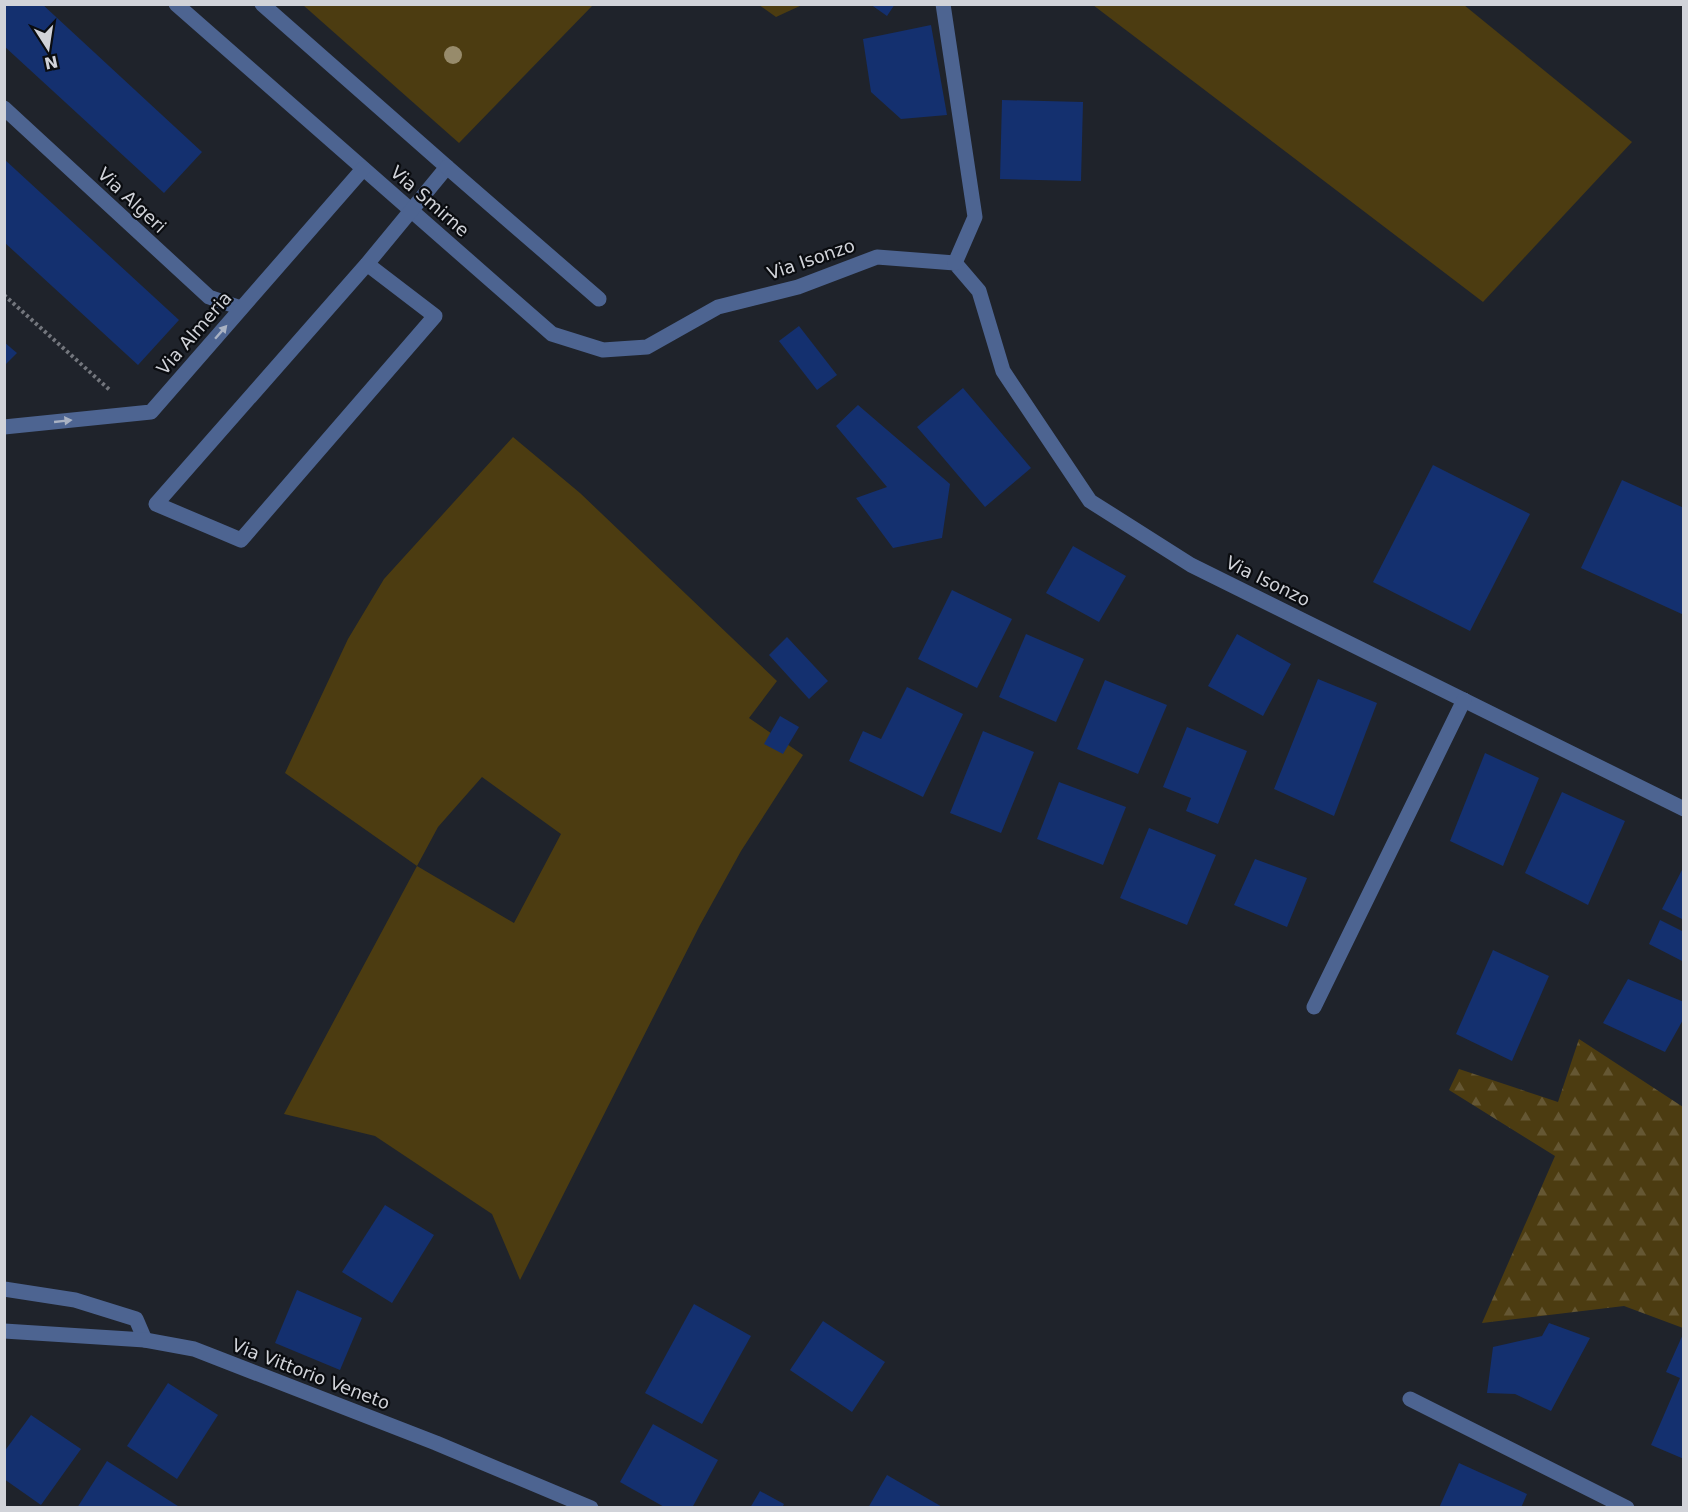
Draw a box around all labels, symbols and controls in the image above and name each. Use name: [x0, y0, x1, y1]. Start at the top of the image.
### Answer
north arrow: [18, 18, 78, 78]
text: N: [42, 51, 60, 73]
street label: Via Smirne: [386, 161, 474, 241]
street label: Via Algeri: [93, 163, 171, 237]
street label: Via Isonzo: [764, 234, 858, 284]
street label: Via Almeria: [152, 287, 236, 379]
one-way arrow: [214, 324, 227, 340]
one-way arrow: [53, 416, 72, 426]
street label: Via Isonzo: [1222, 552, 1314, 610]
street label: Via Vittorio Veneto: [229, 1334, 393, 1414]

